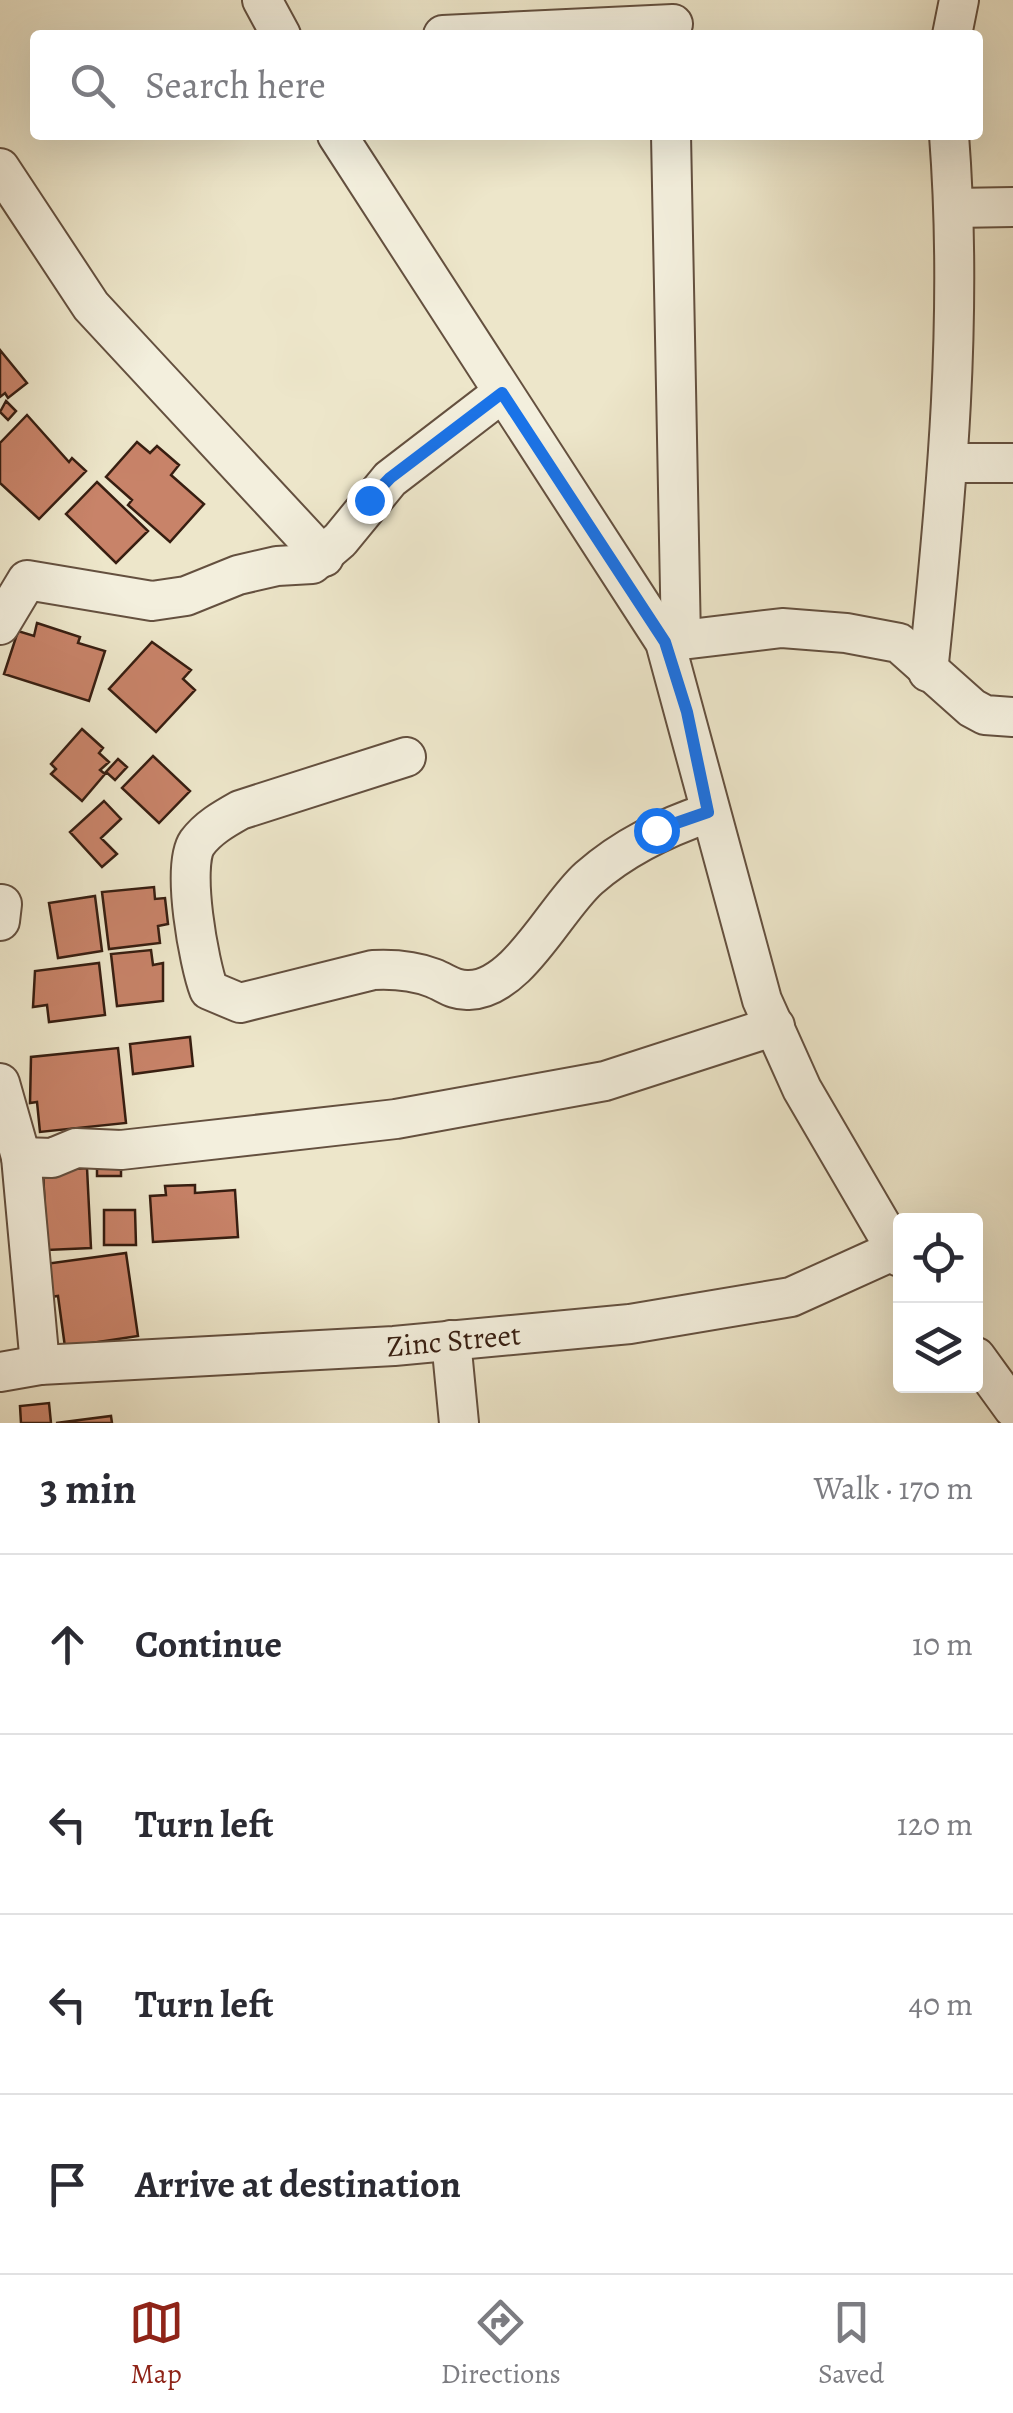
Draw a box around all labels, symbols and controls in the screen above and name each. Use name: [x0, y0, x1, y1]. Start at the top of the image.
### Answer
search box: [30, 30, 983, 140]
icon: search: [65, 58, 120, 113]
text: Search here: [145, 59, 326, 111]
route end: [347, 478, 393, 524]
route start: [634, 808, 680, 854]
map controls: [893, 1213, 983, 1393]
button: locate: [893, 1213, 983, 1303]
button: layers: [893, 1303, 983, 1393]
street label: Zinc Street: [385, 1314, 523, 1367]
text: 3 min: [40, 1460, 136, 1517]
text: Walk · 170 m: [814, 1466, 973, 1510]
icon: ahead: [40, 1617, 95, 1672]
text: Continue: [135, 1618, 282, 1670]
text: 10 m: [912, 1622, 973, 1666]
icon: left: [40, 1797, 95, 1852]
text: Turn left: [135, 1798, 274, 1850]
text: 120 m: [897, 1802, 973, 1846]
icon: left: [40, 1977, 95, 2032]
text: Turn left: [135, 1978, 274, 2030]
text: 40 m: [908, 1982, 973, 2026]
icon: arrive: [40, 2157, 95, 2212]
text: Arrive at destination: [135, 2158, 461, 2210]
tab: Map: [129, 2295, 184, 2393]
tab: Directions: [441, 2295, 561, 2393]
tab: Saved: [818, 2295, 884, 2393]

